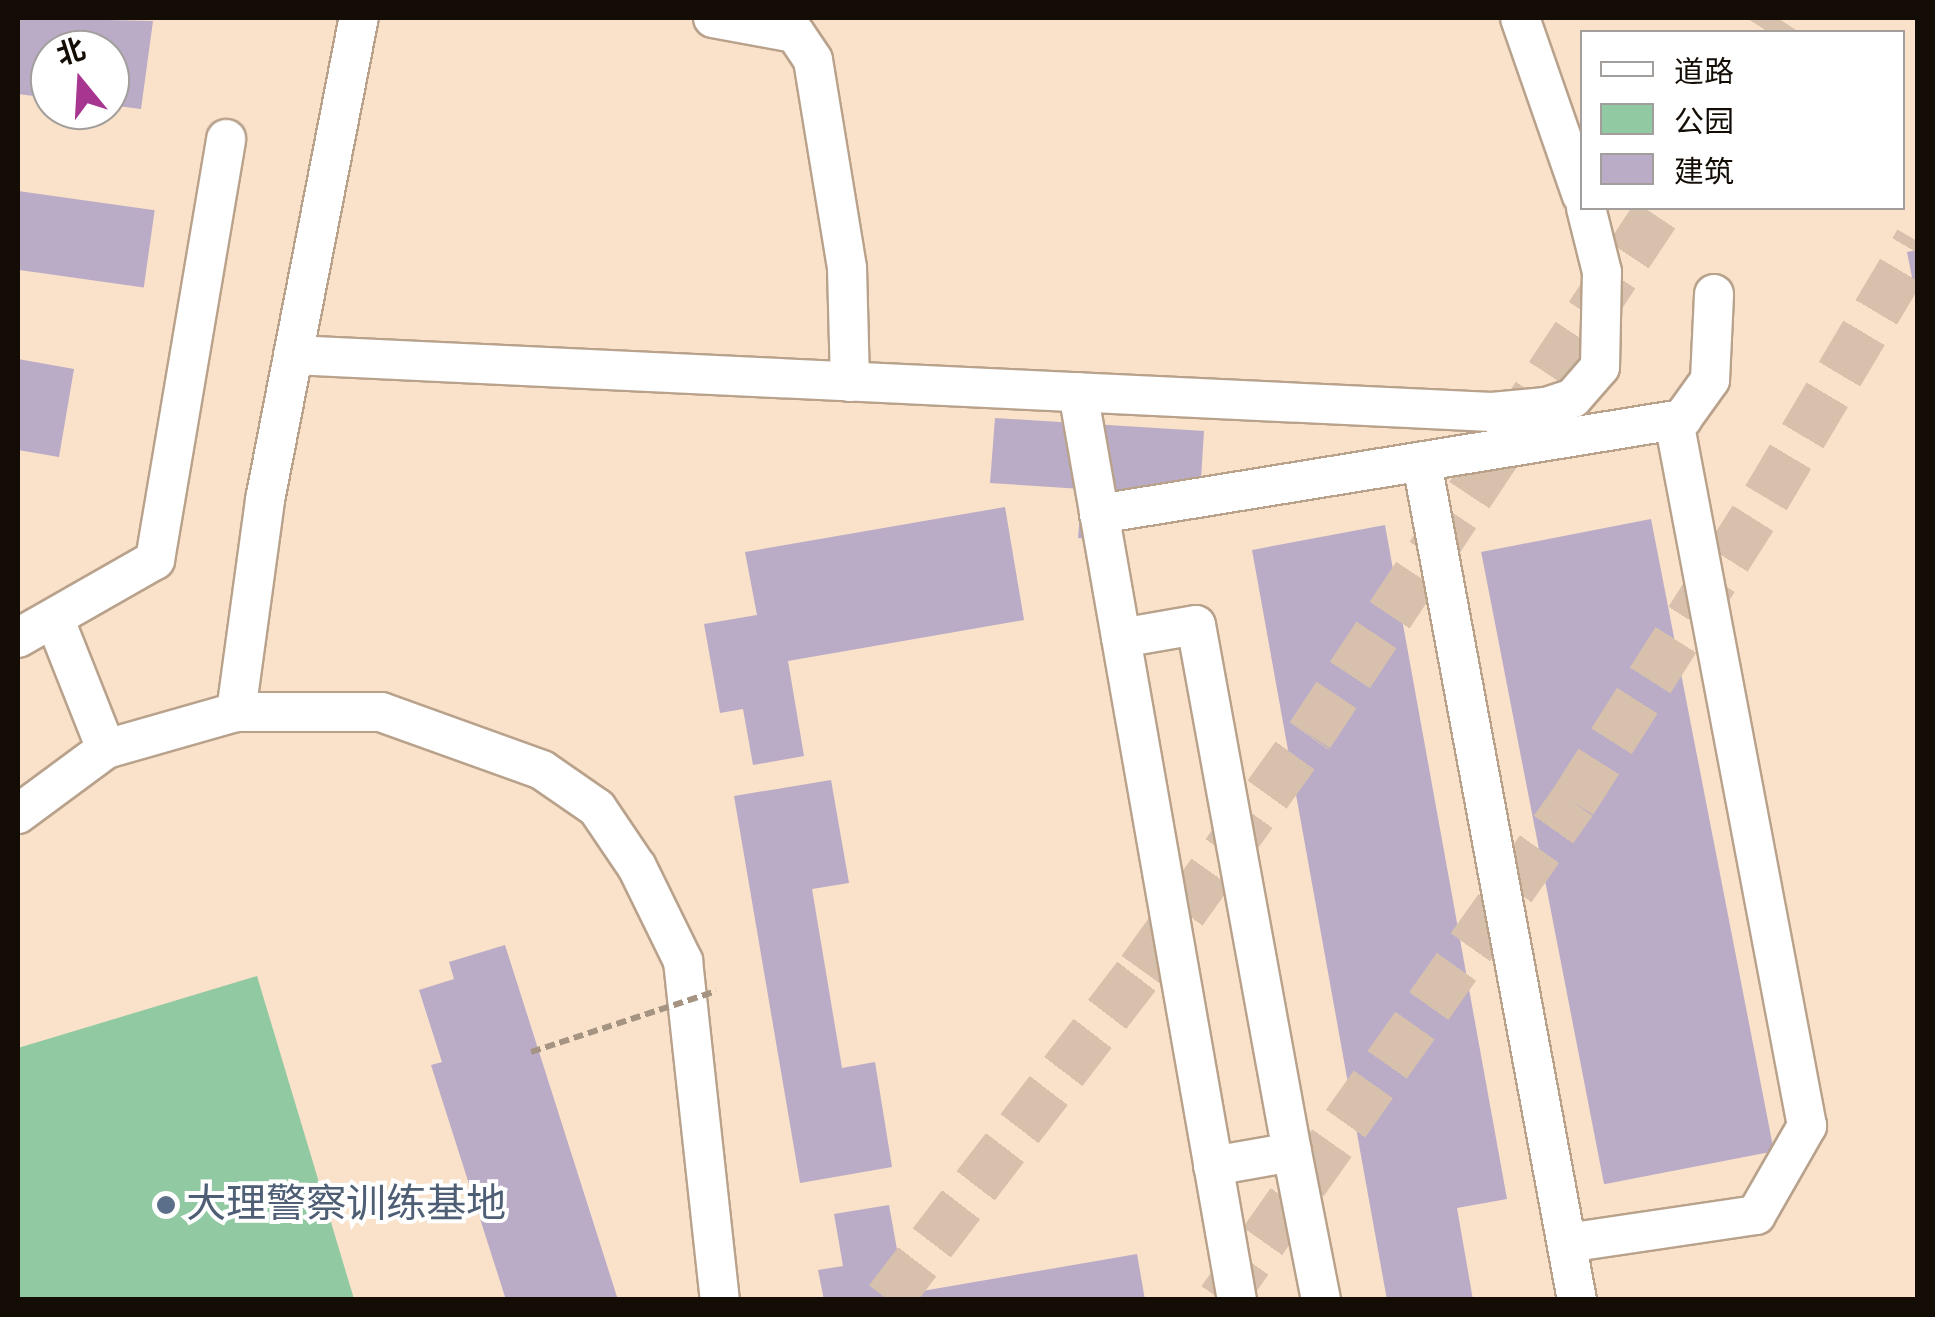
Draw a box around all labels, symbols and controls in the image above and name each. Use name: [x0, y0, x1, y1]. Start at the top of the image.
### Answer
north arrow: [30, 30, 130, 130]
legend: [1580, 30, 1905, 210]
text: 北: [54, 36, 89, 71]
text: 道路: [1674, 58, 1734, 88]
text: 公园: [1674, 108, 1734, 138]
text: 建筑: [1674, 158, 1734, 188]
place label: 大理警察训练基地: [186, 1181, 506, 1229]
marker: 大理警察训练基地: [155, 1194, 177, 1216]

